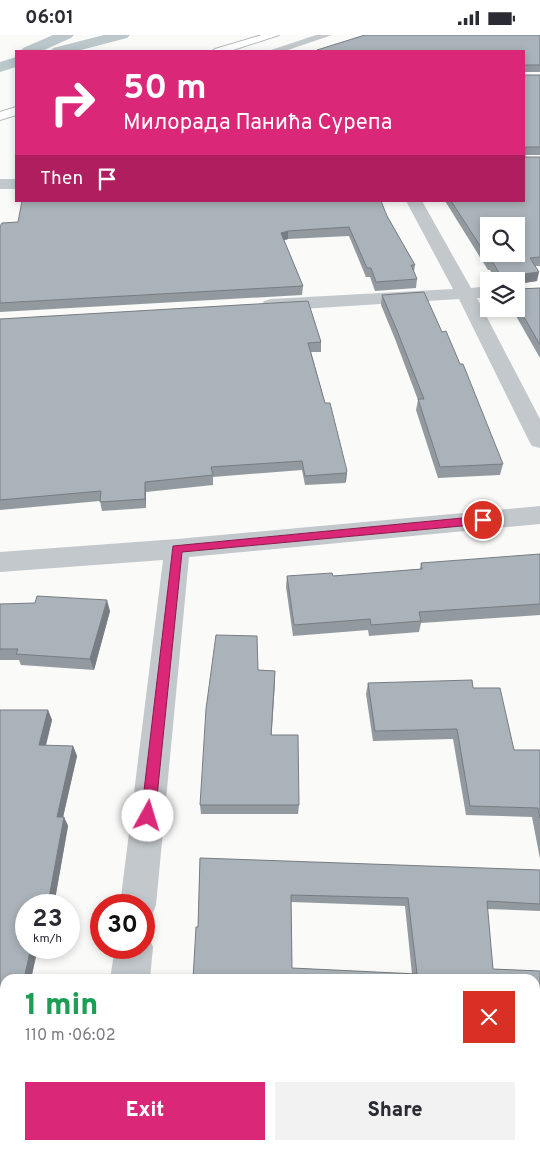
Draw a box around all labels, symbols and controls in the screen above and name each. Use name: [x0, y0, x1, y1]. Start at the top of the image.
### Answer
text: 06:01: [25, 6, 74, 30]
text: 50 m: [123, 67, 207, 111]
icon: right: [40, 70, 105, 135]
text: Милорада Панића Сурепа: [123, 110, 392, 137]
icon: arrive: [93, 165, 121, 193]
text: Then: [40, 167, 83, 191]
map controls: [480, 217, 525, 317]
button: search: [480, 217, 525, 262]
button: layers: [480, 272, 525, 317]
pin: [462, 499, 504, 541]
icon: arrive: [469, 506, 497, 534]
position arrow: [121, 789, 173, 841]
speed limit sign: 30: [90, 894, 155, 959]
text: 23: [32, 904, 63, 936]
text: km/h: [33, 931, 62, 947]
text: 1 min: [25, 988, 98, 1025]
button: close: [463, 991, 515, 1043]
text: 110 m · 06:02: [25, 1026, 116, 1046]
button: Exit: [25, 1082, 265, 1140]
button: Share: [275, 1082, 515, 1140]

